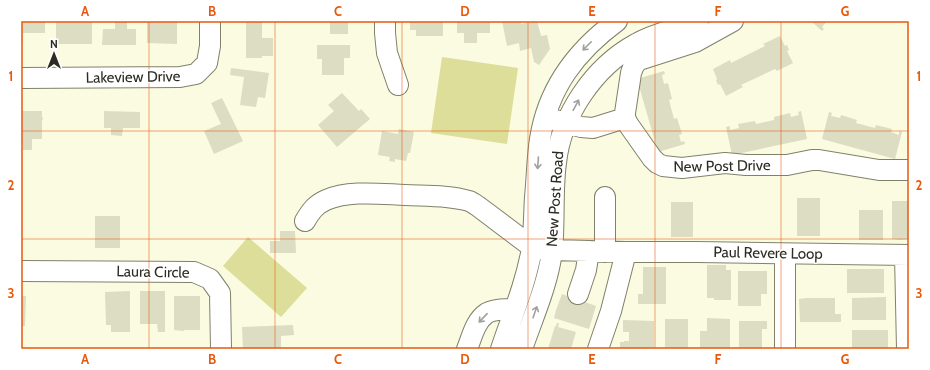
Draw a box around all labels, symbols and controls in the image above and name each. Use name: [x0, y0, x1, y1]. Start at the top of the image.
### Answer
text: A: [81, 3, 90, 19]
text: B: [208, 3, 216, 19]
text: C: [334, 3, 342, 19]
text: D: [460, 3, 470, 19]
text: E: [588, 3, 596, 19]
text: F: [715, 3, 722, 19]
text: G: [841, 3, 850, 19]
north arrow: [34, 34, 74, 74]
text: N: [50, 37, 58, 51]
one-way arrow: [582, 41, 592, 51]
street label: Lakeview Drive: [85, 67, 181, 87]
text: 1: [9, 68, 13, 84]
text: 1: [917, 68, 921, 84]
one-way arrow: [573, 99, 580, 111]
street label: New Post Road: [543, 150, 567, 248]
one-way arrow: [534, 156, 541, 169]
street label: New Post Drive: [673, 156, 771, 176]
text: 2: [8, 177, 15, 193]
text: 2: [916, 177, 923, 193]
street label: Paul Revere Loop: [713, 243, 823, 263]
street label: Laura Circle: [116, 262, 190, 282]
text: 3: [7, 285, 15, 301]
text: 3: [915, 285, 923, 301]
one-way arrow: [532, 306, 539, 319]
one-way arrow: [478, 313, 487, 323]
text: A: [81, 351, 90, 367]
text: B: [208, 351, 216, 367]
text: C: [334, 351, 342, 367]
text: D: [460, 351, 470, 367]
text: E: [588, 351, 596, 367]
text: F: [715, 351, 722, 367]
text: G: [841, 351, 850, 367]

